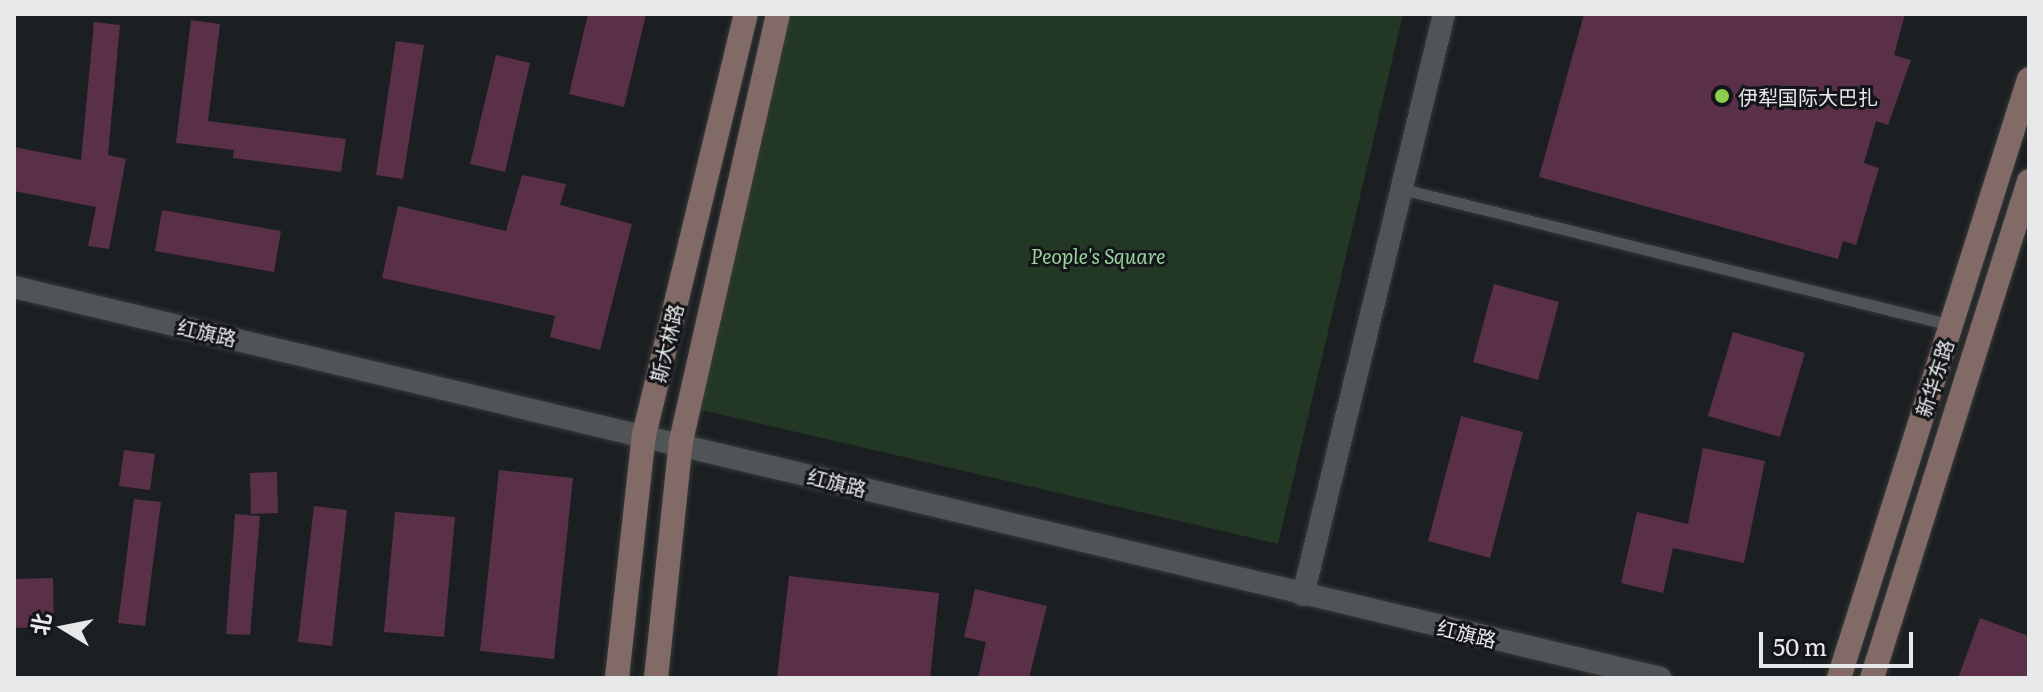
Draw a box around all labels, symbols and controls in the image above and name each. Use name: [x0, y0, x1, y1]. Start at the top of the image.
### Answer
place label: 伊犁国际大巴扎: [1738, 84, 1878, 108]
marker: 伊犁国际大巴扎: [1713, 87, 1731, 105]
park label: People's Square: [1030, 243, 1166, 267]
street label: 斯大林路: [645, 301, 687, 385]
street label: 红旗路: [175, 314, 239, 350]
street label: 新华东路: [1910, 336, 1958, 420]
street label: 红旗路: [805, 463, 869, 501]
north arrow: [24, 588, 104, 668]
text: 北: [22, 610, 58, 637]
street label: 红旗路: [1435, 615, 1499, 651]
scale bar: [1763, 616, 1917, 666]
text: 50 m: [1773, 628, 1827, 663]

